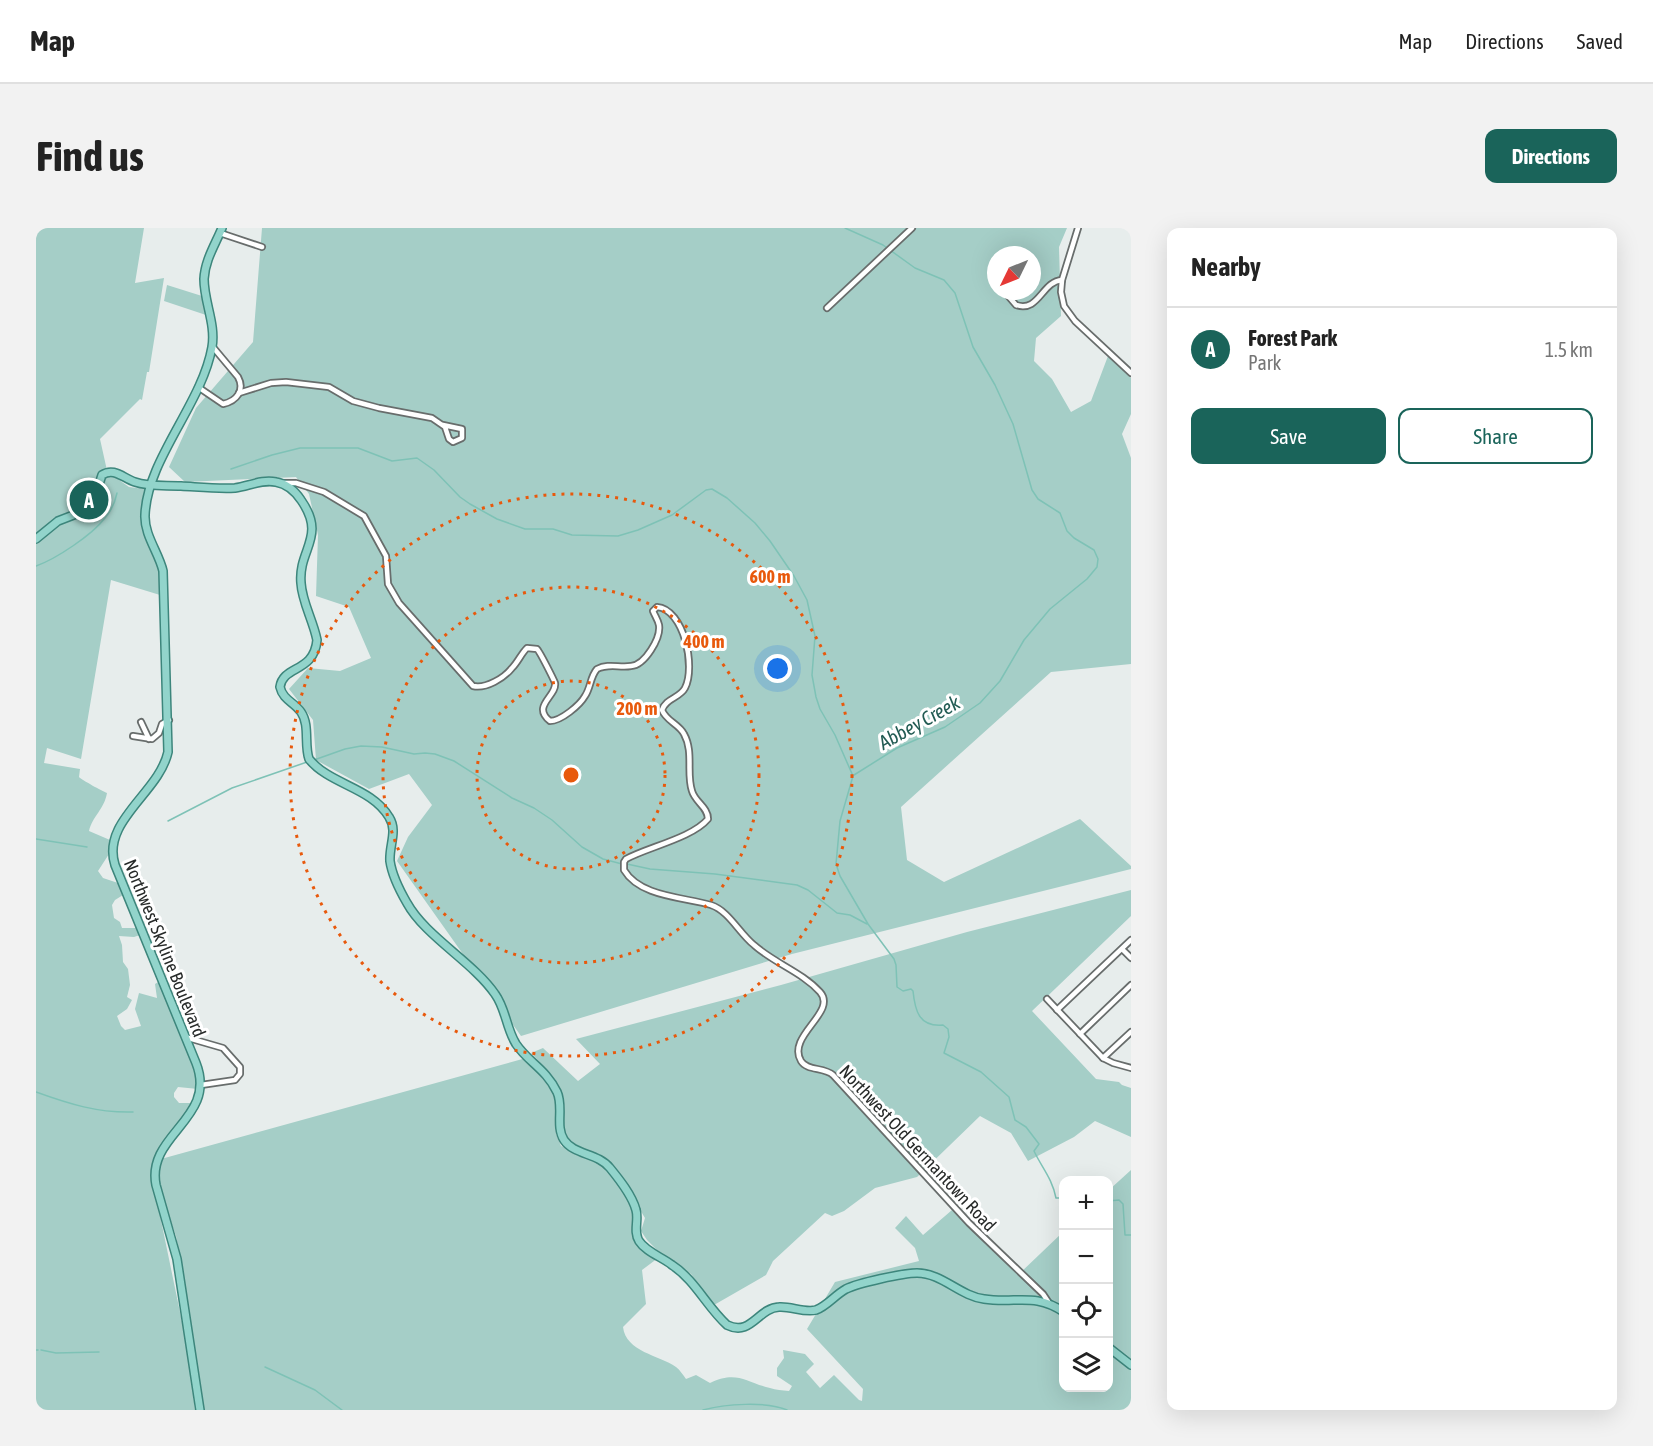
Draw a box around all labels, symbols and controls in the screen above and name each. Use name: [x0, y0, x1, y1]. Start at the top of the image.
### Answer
text: Map: [30, 25, 75, 57]
text: Map: [1398, 29, 1432, 53]
text: Directions: [1465, 29, 1544, 53]
text: Saved: [1577, 29, 1623, 53]
button: Directions: [1485, 129, 1617, 183]
text: Find us: [36, 132, 144, 180]
north arrow: [987, 246, 1041, 300]
text: Nearby: [1191, 252, 1261, 282]
text: Forest Park: [1248, 325, 1337, 351]
text: A: [1206, 338, 1215, 361]
text: 1.5 km: [1545, 338, 1593, 361]
text: Park: [1248, 351, 1281, 374]
button: Save: [1191, 408, 1386, 464]
button: Share: [1398, 408, 1593, 464]
pin: A: [70, 478, 108, 522]
text: 600 m: [750, 566, 790, 587]
text: 400 m: [683, 631, 724, 652]
your location: [763, 654, 792, 683]
water label: Abbey Creek: [873, 690, 964, 754]
text: 200 m: [617, 698, 657, 719]
centre of rings: [561, 765, 581, 785]
street label: Northwest Skyline Boulevard: [120, 856, 210, 1040]
street label: Northwest Old Germantown Road: [835, 1061, 1001, 1235]
map controls: [1059, 1176, 1113, 1392]
button: +: [1059, 1176, 1113, 1230]
button: −: [1059, 1230, 1113, 1284]
button: locate: [1059, 1284, 1113, 1338]
button: layers: [1059, 1338, 1113, 1392]

